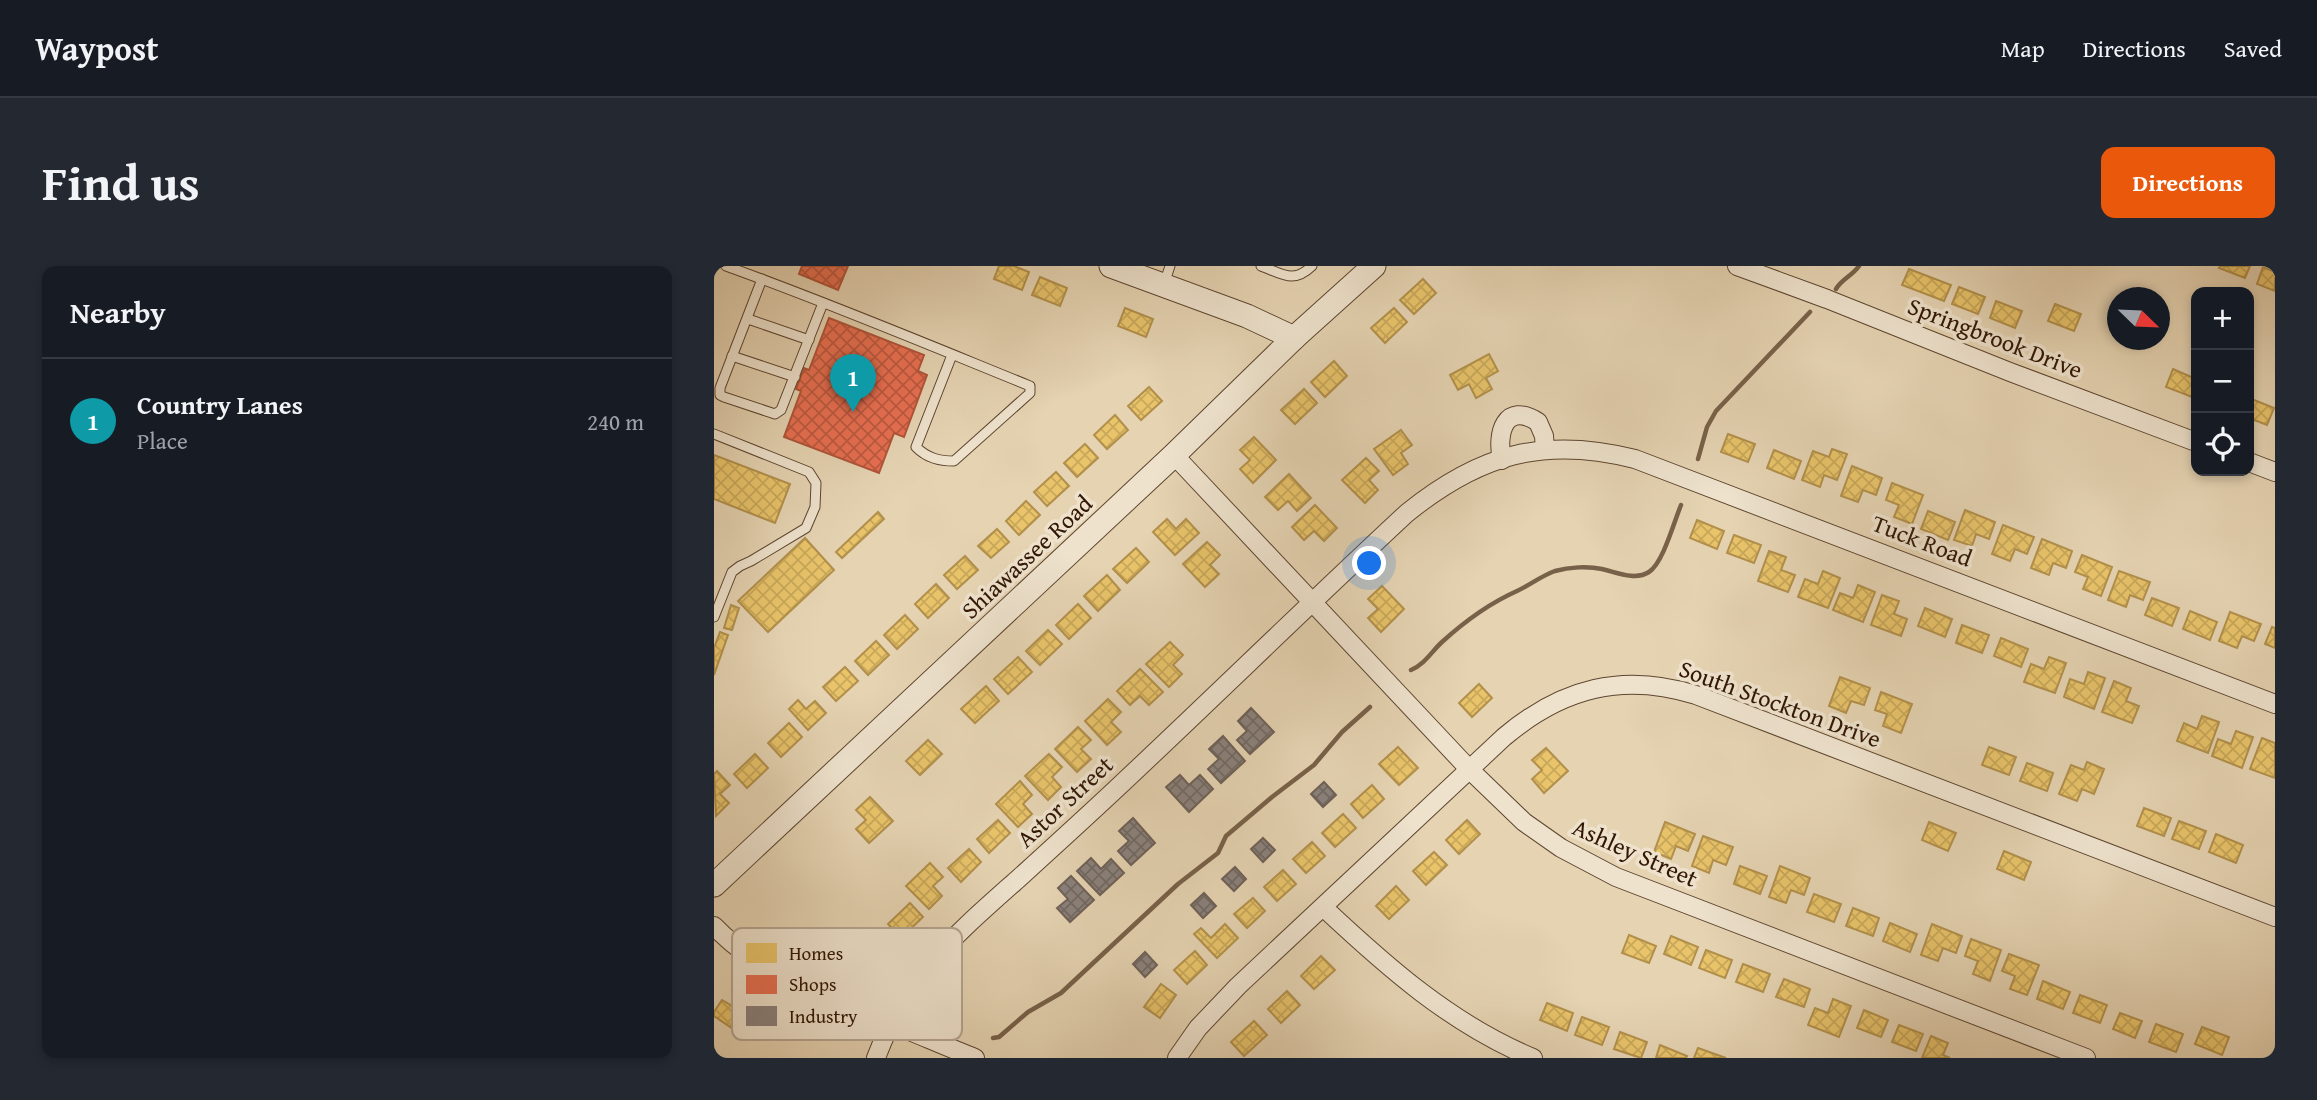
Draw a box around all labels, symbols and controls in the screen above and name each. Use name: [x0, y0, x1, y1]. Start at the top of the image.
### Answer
text: Waypost: [35, 24, 159, 72]
text: Map: [2001, 31, 2045, 66]
text: Directions: [2083, 31, 2186, 66]
text: Saved: [2224, 31, 2282, 66]
text: Find us: [42, 146, 200, 218]
button: Directions: [2101, 147, 2275, 218]
north arrow: [2107, 287, 2170, 350]
map controls: [2191, 287, 2254, 476]
button: +: [2191, 287, 2254, 350]
street label: Springbrook Drive: [1903, 288, 2088, 387]
text: Nearby: [70, 290, 166, 334]
button: −: [2191, 350, 2254, 413]
pin: 1: [830, 354, 876, 412]
text: Country Lanes: [137, 385, 303, 424]
text: 1: [87, 405, 99, 438]
text: 240 m: [587, 405, 644, 438]
button: locate: [2191, 413, 2254, 476]
text: Place: [137, 424, 188, 457]
street label: Shiawassee Road: [953, 486, 1100, 627]
street label: Tuck Road: [1867, 505, 1977, 576]
your location: [1352, 546, 1386, 580]
street label: South Stockton Drive: [1674, 651, 1886, 756]
street label: Astor Street: [1009, 747, 1121, 856]
street label: Ashley Street: [1567, 809, 1704, 896]
legend: [732, 928, 962, 1040]
text: Homes: [789, 939, 843, 967]
text: Shops: [789, 970, 836, 998]
text: Industry: [789, 1002, 858, 1030]

